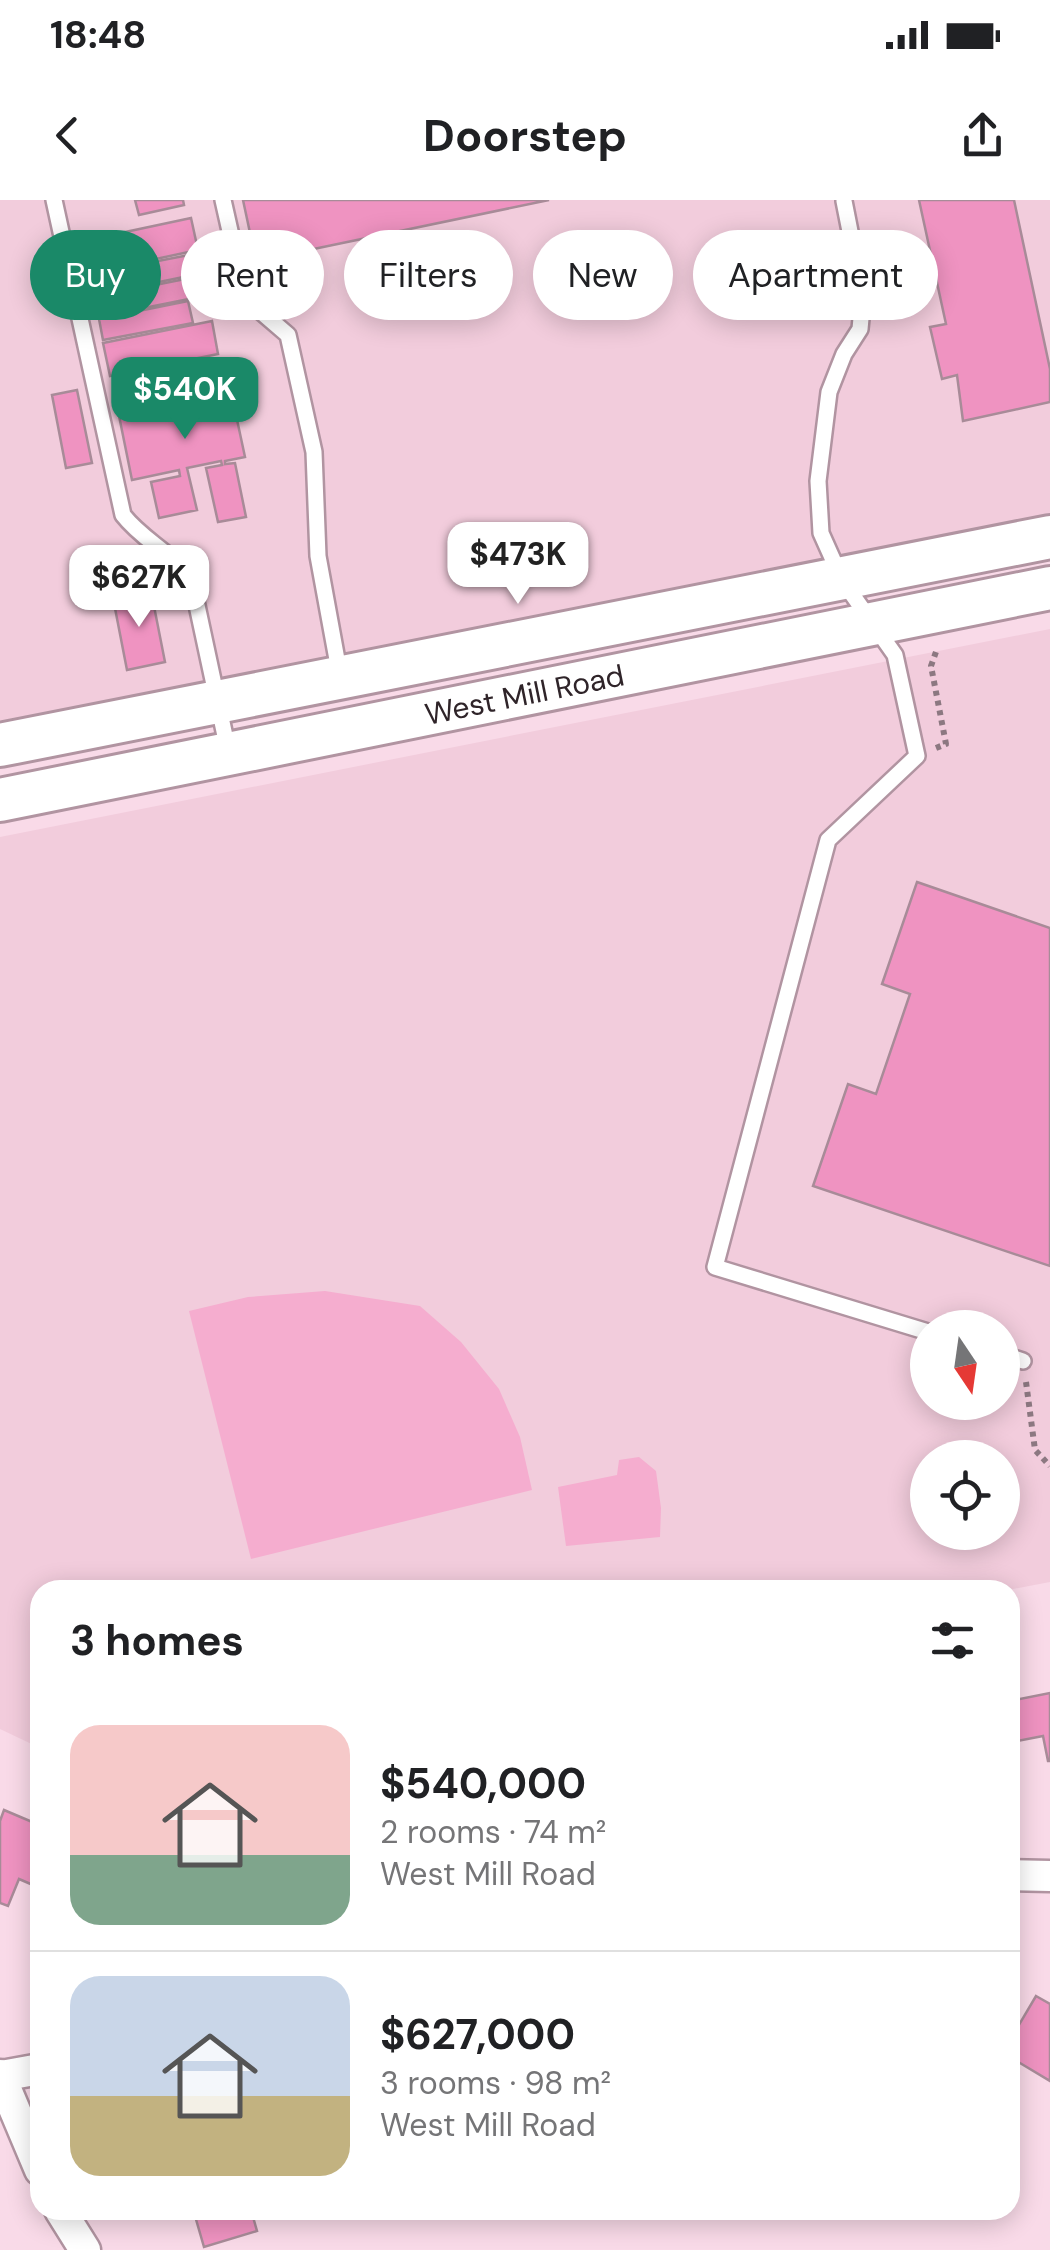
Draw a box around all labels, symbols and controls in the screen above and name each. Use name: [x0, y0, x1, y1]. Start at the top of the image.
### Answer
text: 18:48: [50, 10, 146, 60]
text: Doorstep: [423, 106, 627, 165]
icon: back: [40, 108, 95, 163]
icon: share: [955, 108, 1010, 163]
chip: Buy: [30, 230, 161, 320]
chip: Rent: [181, 230, 324, 320]
chip: Filters: [344, 230, 513, 320]
chip: New: [533, 230, 673, 320]
chip: Apartment: [693, 230, 938, 320]
pin: $540K: [115, 357, 255, 442]
text: $540K: [133, 368, 237, 410]
pin: $473K: [448, 522, 588, 607]
text: $473K: [469, 533, 567, 575]
pin: $627K: [69, 545, 209, 630]
text: $627K: [91, 556, 187, 598]
street label: West Mill Road: [421, 655, 627, 733]
north arrow: [910, 1310, 1020, 1420]
map controls: [910, 1310, 1020, 1550]
button: locate: [910, 1440, 1020, 1550]
text: 3 homes: [70, 1613, 244, 1668]
icon: filters: [925, 1613, 980, 1668]
text: $540,000: [380, 1756, 586, 1811]
icon: home: [150, 1765, 270, 1885]
text: 2 rooms · 74 m²: [380, 1811, 606, 1853]
text: West Mill Road: [380, 1853, 596, 1895]
text: $627,000: [380, 2007, 575, 2062]
icon: home: [150, 2016, 270, 2136]
text: 3 rooms · 98 m²: [380, 2062, 611, 2104]
text: West Mill Road: [380, 2104, 596, 2146]

